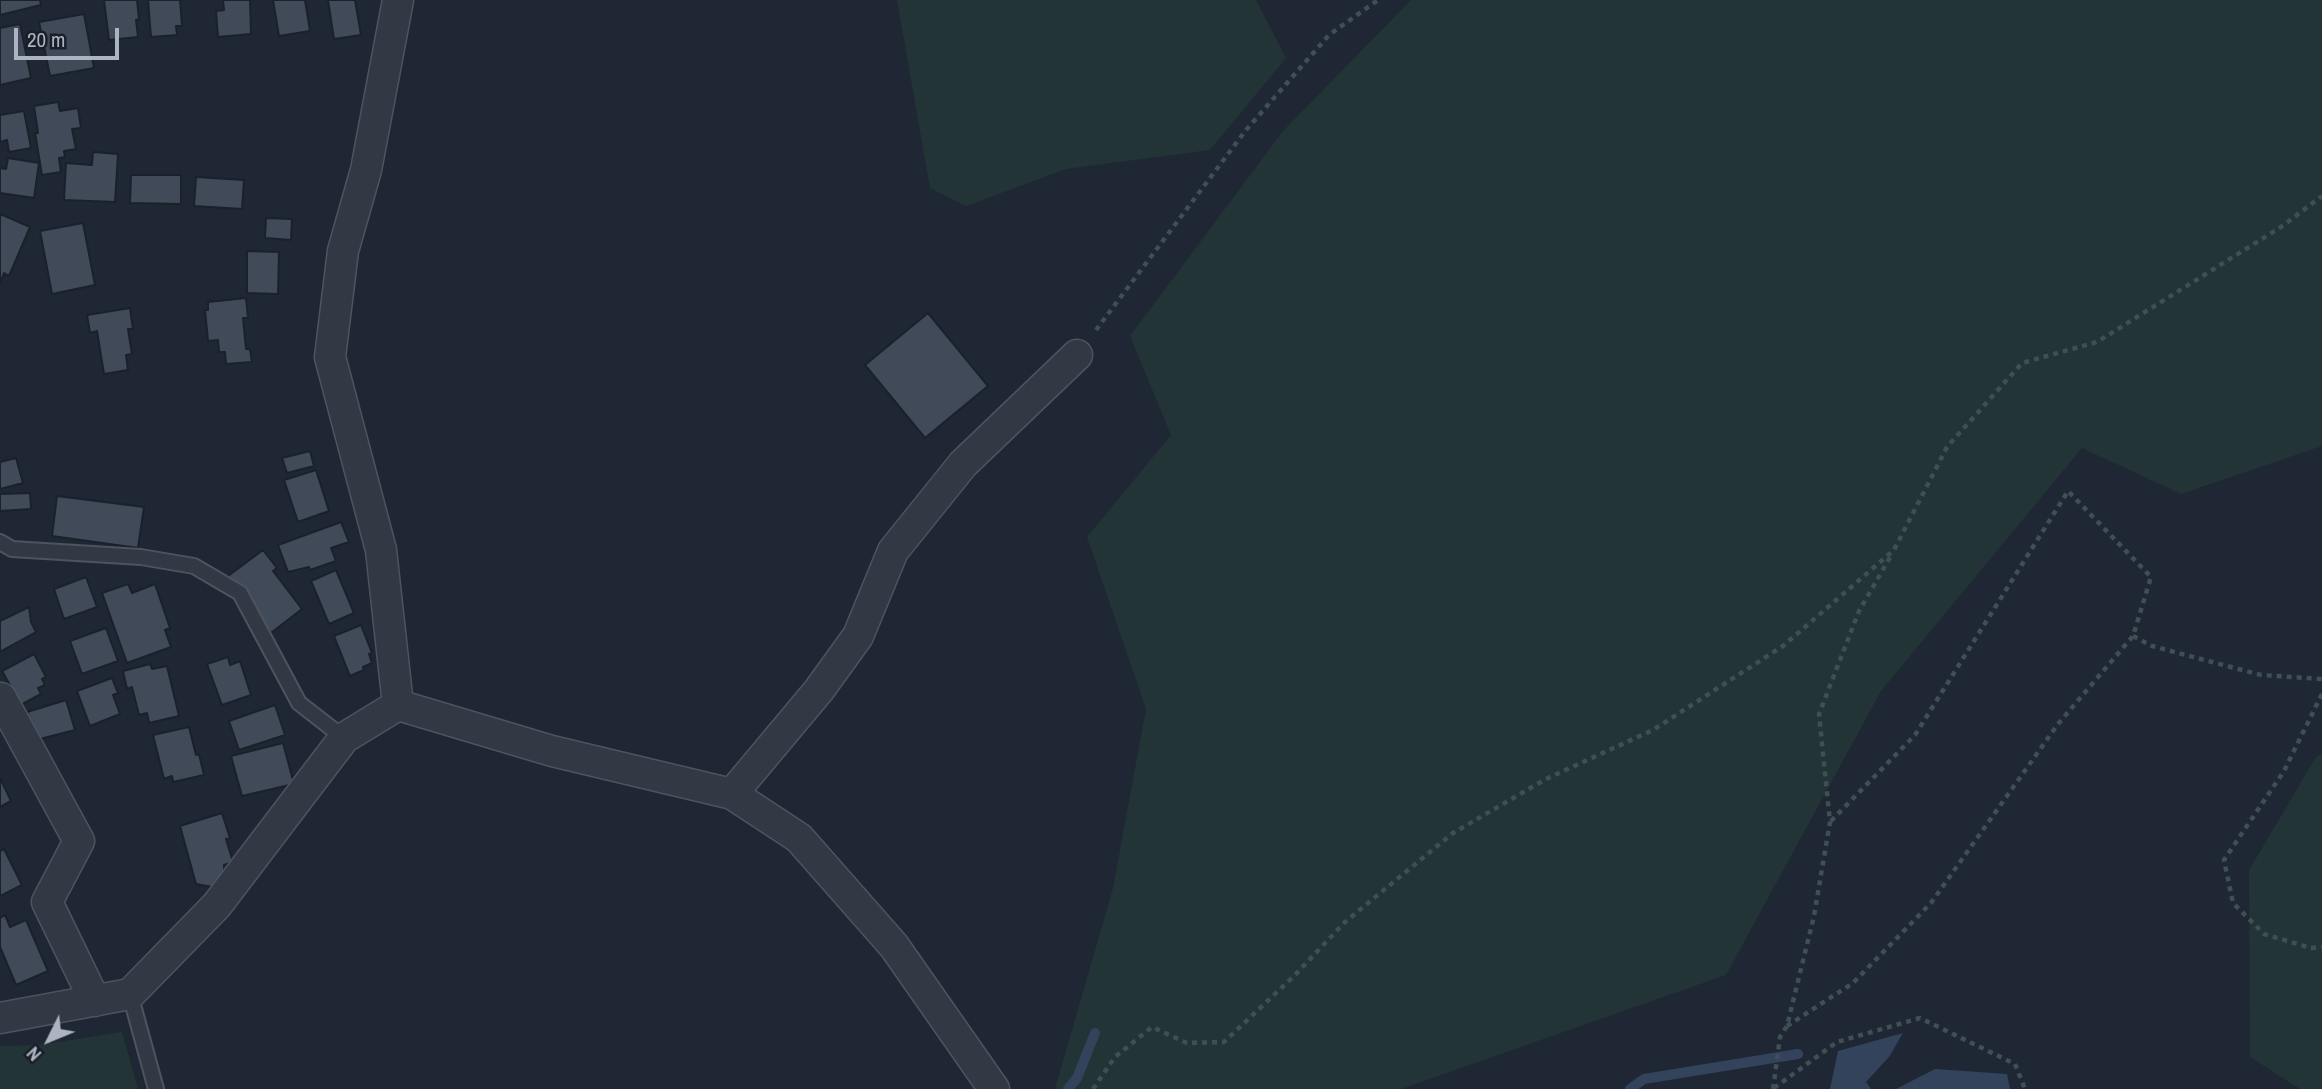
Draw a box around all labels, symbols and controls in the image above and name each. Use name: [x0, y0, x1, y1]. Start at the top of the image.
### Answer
scale bar: [18, 14, 122, 58]
text: 20 m: [27, 25, 65, 54]
north arrow: [14, 1005, 84, 1075]
text: N: [20, 1041, 47, 1067]

